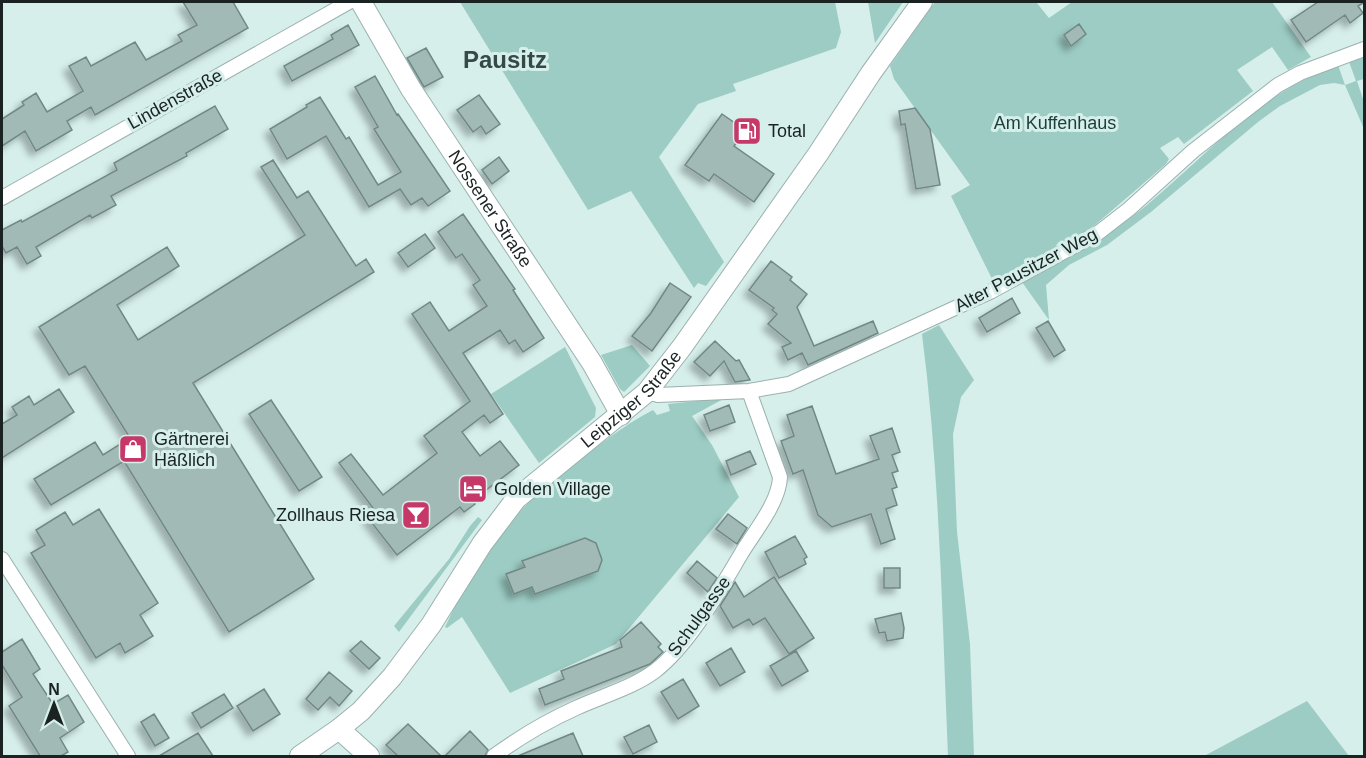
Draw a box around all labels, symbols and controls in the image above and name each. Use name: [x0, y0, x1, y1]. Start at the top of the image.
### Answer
district label: Pausitz: [463, 46, 547, 73]
street label: Lindenstraße: [124, 65, 226, 133]
park label: Am Kuffenhaus: [994, 113, 1116, 133]
fuel station icon: Total: [731, 115, 763, 147]
place label: Total: [768, 121, 806, 141]
street label: Nossener Straße: [444, 147, 536, 271]
street label: Alter Pausitzer Weg: [951, 224, 1101, 316]
street label: Leipziger Straße: [577, 346, 686, 452]
place label: Gärtnerei Häßlich: [154, 429, 229, 470]
shop icon: Gärtnerei Häßlich: [117, 433, 149, 465]
hotel icon: Golden Village: [457, 473, 489, 505]
place label: Golden Village: [494, 479, 611, 499]
bar icon: Zollhaus Riesa: [400, 499, 432, 531]
place label: Zollhaus Riesa: [276, 505, 396, 525]
street label: Schulgasse: [664, 572, 734, 660]
north arrow: [24, 674, 84, 734]
text: N: [48, 681, 60, 698]

